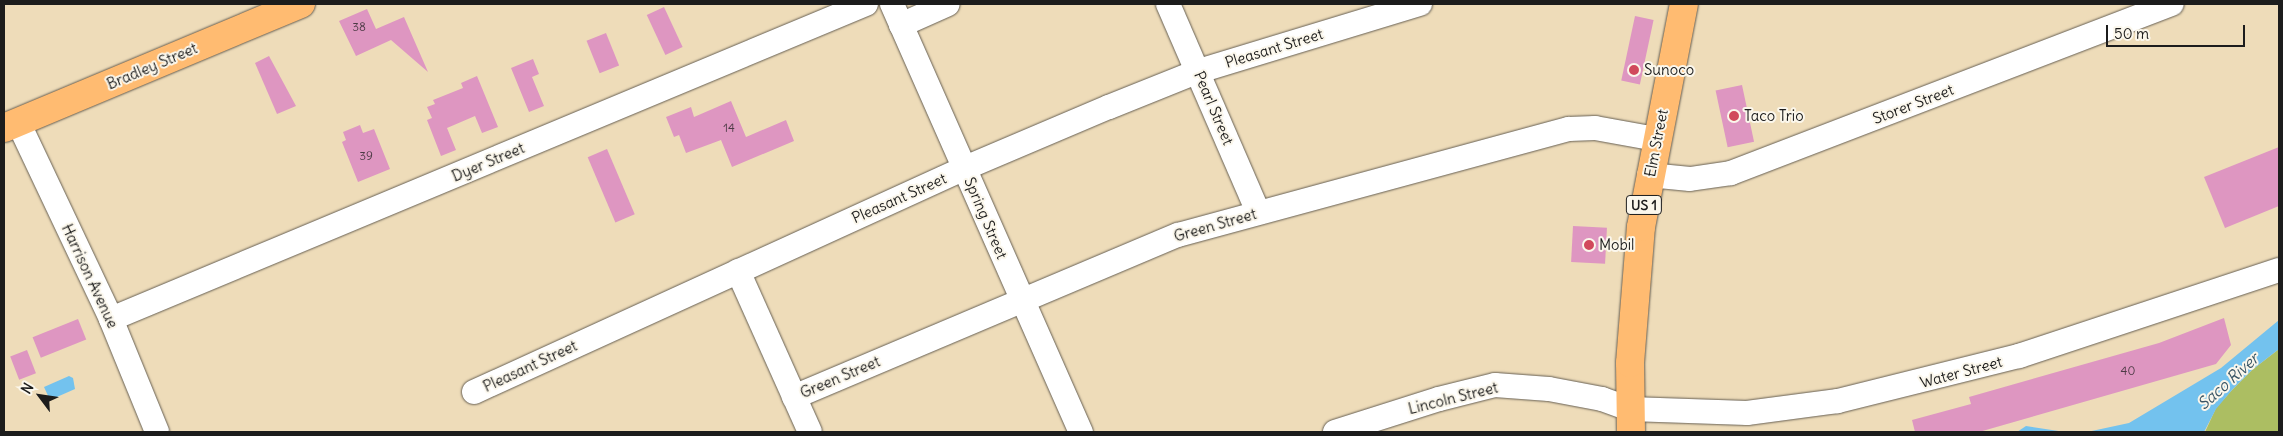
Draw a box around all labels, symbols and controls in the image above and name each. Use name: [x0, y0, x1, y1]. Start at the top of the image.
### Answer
scale bar: [2108, 15, 2247, 47]
house number: 38: [352, 20, 366, 34]
text: 50 m: [2114, 24, 2149, 43]
street label: Pleasant Street: [1223, 25, 1325, 71]
street label: Bradley Street: [104, 39, 200, 93]
place label: Sunoco: [1644, 61, 1694, 79]
marker: Sunoco: [1628, 64, 1640, 76]
street label: Pearl Street: [1190, 69, 1238, 147]
street label: Storer Street: [1870, 80, 1956, 128]
street label: Elm Street: [1641, 107, 1671, 179]
place label: Taco Trio: [1744, 107, 1804, 125]
marker: Taco Trio: [1728, 110, 1740, 122]
house number: 14: [723, 121, 735, 135]
street label: Dyer Street: [449, 139, 527, 185]
house number: 39: [359, 149, 373, 163]
street label: Pleasant Street: [849, 169, 949, 227]
street label: Spring Street: [961, 174, 1011, 262]
road number: US 1: [1625, 194, 1663, 216]
street label: Green Street: [1172, 205, 1258, 245]
street label: Harrison Avenue: [58, 221, 122, 331]
place label: Mobil: [1599, 236, 1634, 254]
marker: Mobil: [1583, 239, 1595, 251]
street label: Pleasant Street: [480, 336, 580, 396]
water label: Saco River: [2194, 349, 2262, 413]
street label: Green Street: [797, 352, 883, 402]
street label: Water Street: [1918, 352, 2004, 392]
house number: 40: [2121, 364, 2135, 378]
north arrow: [15, 371, 65, 421]
street label: Lincoln Street: [1406, 378, 1500, 418]
text: N: [17, 379, 37, 397]

